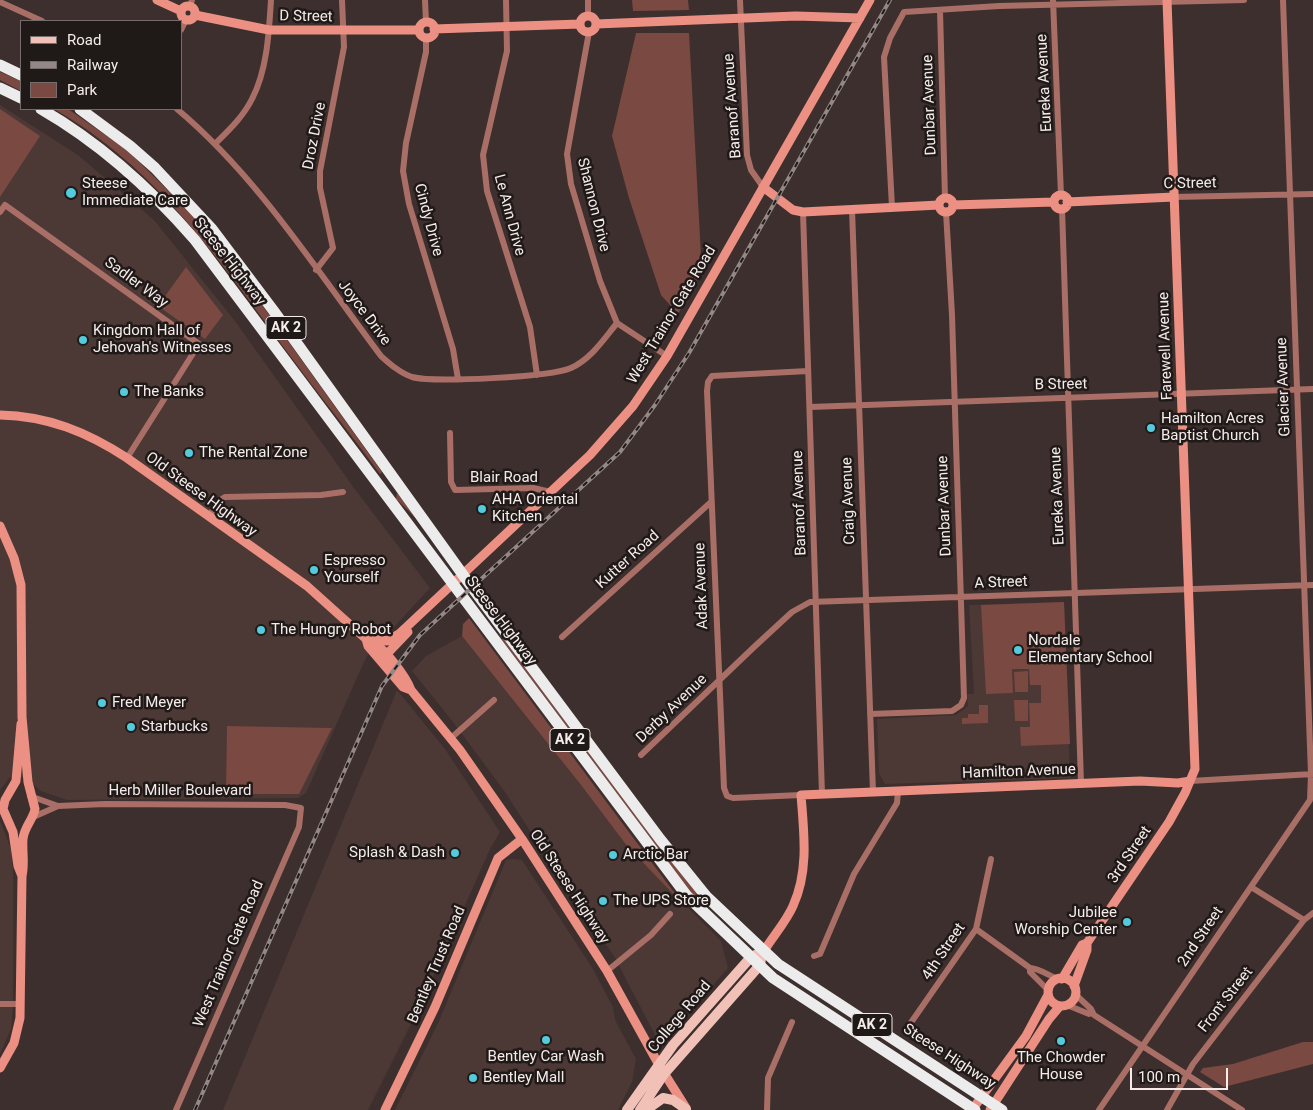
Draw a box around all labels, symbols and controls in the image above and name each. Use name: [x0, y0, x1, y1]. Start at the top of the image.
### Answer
street label: D Street: [279, 8, 333, 26]
legend: [20, 20, 182, 110]
text: Road: [67, 31, 101, 49]
street label: Eureka Avenue: [1033, 34, 1057, 132]
street label: Baranof Avenue: [720, 53, 746, 159]
street label: Dunbar Avenue: [919, 54, 941, 156]
text: Railway: [67, 56, 118, 74]
text: Park: [67, 81, 97, 99]
street label: Droz Drive: [300, 101, 330, 171]
street label: Shannon Drive: [573, 156, 613, 254]
street label: Le Ann Drive: [489, 172, 529, 258]
place label: Steese Immediate Care: [82, 175, 188, 210]
street label: C Street: [1163, 175, 1217, 193]
street label: Cindy Drive: [410, 182, 446, 258]
marker: Steese Immediate Care: [64, 186, 78, 200]
street label: Steese Highway: [189, 214, 269, 310]
street label: West Trainor Gate Road: [624, 243, 720, 387]
street label: Sadler Way: [101, 254, 171, 312]
street label: Joyce Drive: [334, 277, 394, 349]
street label: Farewell Avenue: [1155, 292, 1177, 400]
road number: AK 2: [266, 316, 306, 339]
place label: Kingdom Hall of Jehovah's Witnesses: [93, 322, 232, 357]
marker: Kingdom Hall of Jehovah's Witnesses: [77, 334, 89, 346]
street label: Glacier Avenue: [1273, 337, 1295, 437]
street label: B Street: [1035, 376, 1087, 394]
place label: The Banks: [134, 383, 204, 401]
marker: The Banks: [118, 386, 130, 398]
place label: Hamilton Acres Baptist Church: [1161, 410, 1264, 445]
marker: Hamilton Acres Baptist Church: [1145, 422, 1157, 434]
place label: The Rental Zone: [199, 444, 307, 462]
marker: The Rental Zone: [183, 447, 195, 459]
street label: Eureka Avenue: [1047, 447, 1069, 545]
street label: Old Steese Highway: [142, 449, 260, 541]
street label: Baranof Avenue: [789, 450, 811, 556]
street label: Dunbar Avenue: [934, 455, 956, 557]
street label: Craig Avenue: [838, 457, 860, 545]
street label: Blair Road: [470, 469, 538, 487]
place label: AHA Oriental Kitchen: [492, 491, 578, 526]
marker: AHA Oriental Kitchen: [476, 503, 488, 515]
street label: Kutter Road: [593, 527, 663, 593]
street label: Adak Avenue: [691, 542, 713, 630]
place label: Espresso Yourself: [324, 552, 386, 587]
marker: Espresso Yourself: [308, 564, 320, 576]
street label: Steese Highway: [462, 573, 540, 669]
street label: A Street: [974, 573, 1028, 593]
place label: The Hungry Robot: [271, 621, 391, 639]
marker: The Hungry Robot: [255, 624, 267, 636]
place label: Nordale Elementary School: [1028, 632, 1152, 667]
marker: Nordale Elementary School: [1012, 644, 1024, 656]
street label: Derby Avenue: [633, 671, 711, 747]
place label: Fred Meyer: [112, 694, 186, 712]
marker: Fred Meyer: [96, 697, 108, 709]
place label: Starbucks: [141, 718, 208, 736]
marker: Starbucks: [125, 721, 137, 733]
road number: AK 2: [550, 728, 590, 752]
street label: Hamilton Avenue: [962, 761, 1076, 783]
street label: Herb Miller Boulevard: [108, 782, 252, 800]
street label: 3rd Street: [1104, 823, 1156, 887]
street label: Old Steese Highway: [525, 826, 613, 948]
place label: Splash & Dash: [349, 844, 445, 862]
place label: Arctic Bar: [623, 846, 688, 864]
marker: Splash & Dash: [449, 847, 461, 859]
marker: Arctic Bar: [607, 849, 619, 861]
street label: West Trainor Gate Road: [190, 878, 268, 1030]
place label: The UPS Store: [613, 892, 709, 910]
marker: The UPS Store: [597, 895, 609, 907]
street label: Bentley Trust Road: [404, 904, 470, 1026]
place label: Jubilee Worship Center: [1015, 904, 1117, 939]
street label: 2nd Street: [1174, 904, 1228, 970]
marker: Jubilee Worship Center: [1121, 916, 1133, 928]
street label: 4th Street: [918, 920, 970, 984]
street label: Front Street: [1195, 964, 1257, 1036]
street label: College Road: [645, 977, 715, 1057]
road number: AK 2: [852, 1014, 892, 1036]
street label: Steese Highway: [899, 1020, 999, 1094]
marker: Bentley Car Wash: [540, 1034, 552, 1046]
marker: The Chowder House: [1055, 1035, 1067, 1047]
place label: Bentley Car Wash: [488, 1048, 604, 1066]
place label: The Chowder House: [1017, 1049, 1105, 1084]
scale bar: [1133, 1058, 1230, 1090]
text: 100 m: [1138, 1068, 1180, 1086]
place label: Bentley Mall: [483, 1069, 564, 1087]
marker: Bentley Mall: [467, 1072, 479, 1084]

